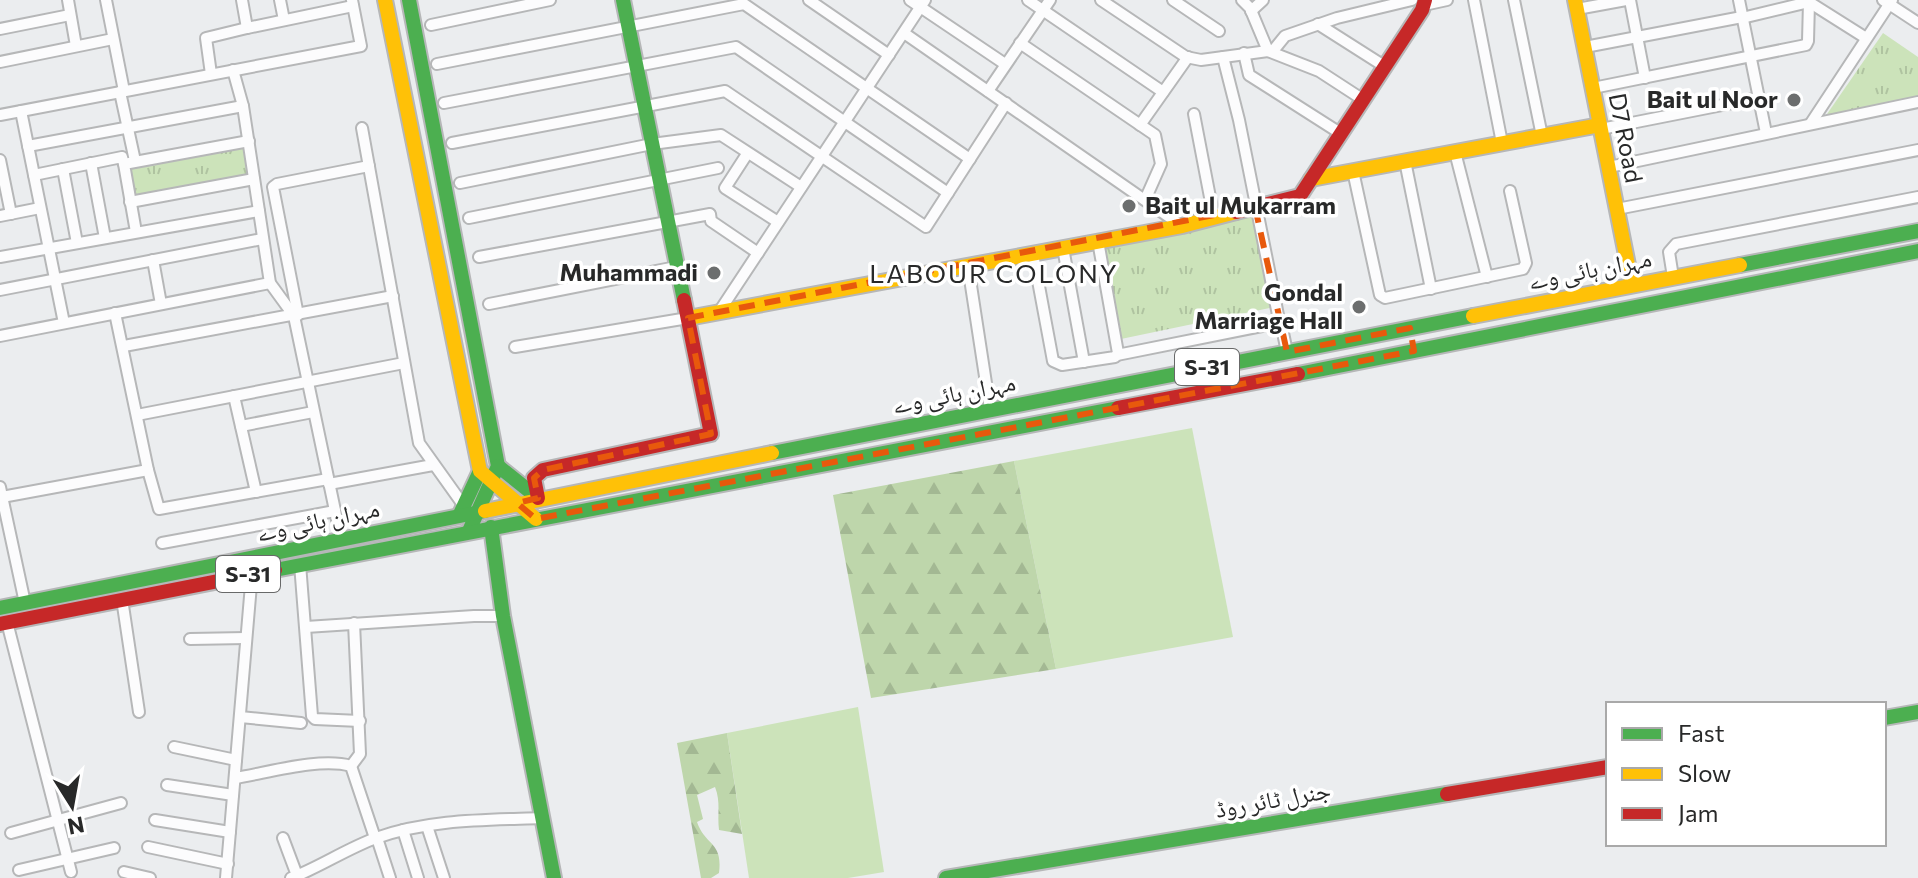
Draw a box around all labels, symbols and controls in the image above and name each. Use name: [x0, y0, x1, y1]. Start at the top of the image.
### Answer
place label: Bait ul Noor: [1647, 84, 1778, 113]
street label: D7 Road: [1604, 90, 1649, 185]
marker: Bait ul Noor: [1785, 91, 1803, 109]
place label: Bait ul Mukarram: [1145, 190, 1336, 219]
marker: Bait ul Mukarram: [1120, 197, 1138, 215]
street label: مہران ہائی وے: [1526, 242, 1654, 296]
place label: Muhammadi: [560, 257, 698, 286]
district label: LABOUR COLONY: [869, 257, 1119, 288]
marker: Muhammadi: [705, 264, 723, 282]
place label: Gondal Marriage Hall: [1194, 277, 1343, 334]
marker: Gondal Marriage Hall: [1350, 298, 1368, 316]
road number: S-31: [1175, 349, 1239, 385]
street label: مہران ہائی وے: [890, 366, 1018, 420]
street label: مہران ہائی وے: [254, 492, 382, 548]
road number: S-31: [216, 556, 280, 592]
legend: [1606, 702, 1886, 846]
text: Fast: [1678, 718, 1725, 747]
text: Slow: [1678, 758, 1731, 787]
north arrow: [32, 766, 112, 846]
street label: جنرل ٹائر روڈ: [1213, 774, 1333, 824]
text: Jam: [1678, 798, 1718, 827]
text: N: [65, 811, 87, 841]

